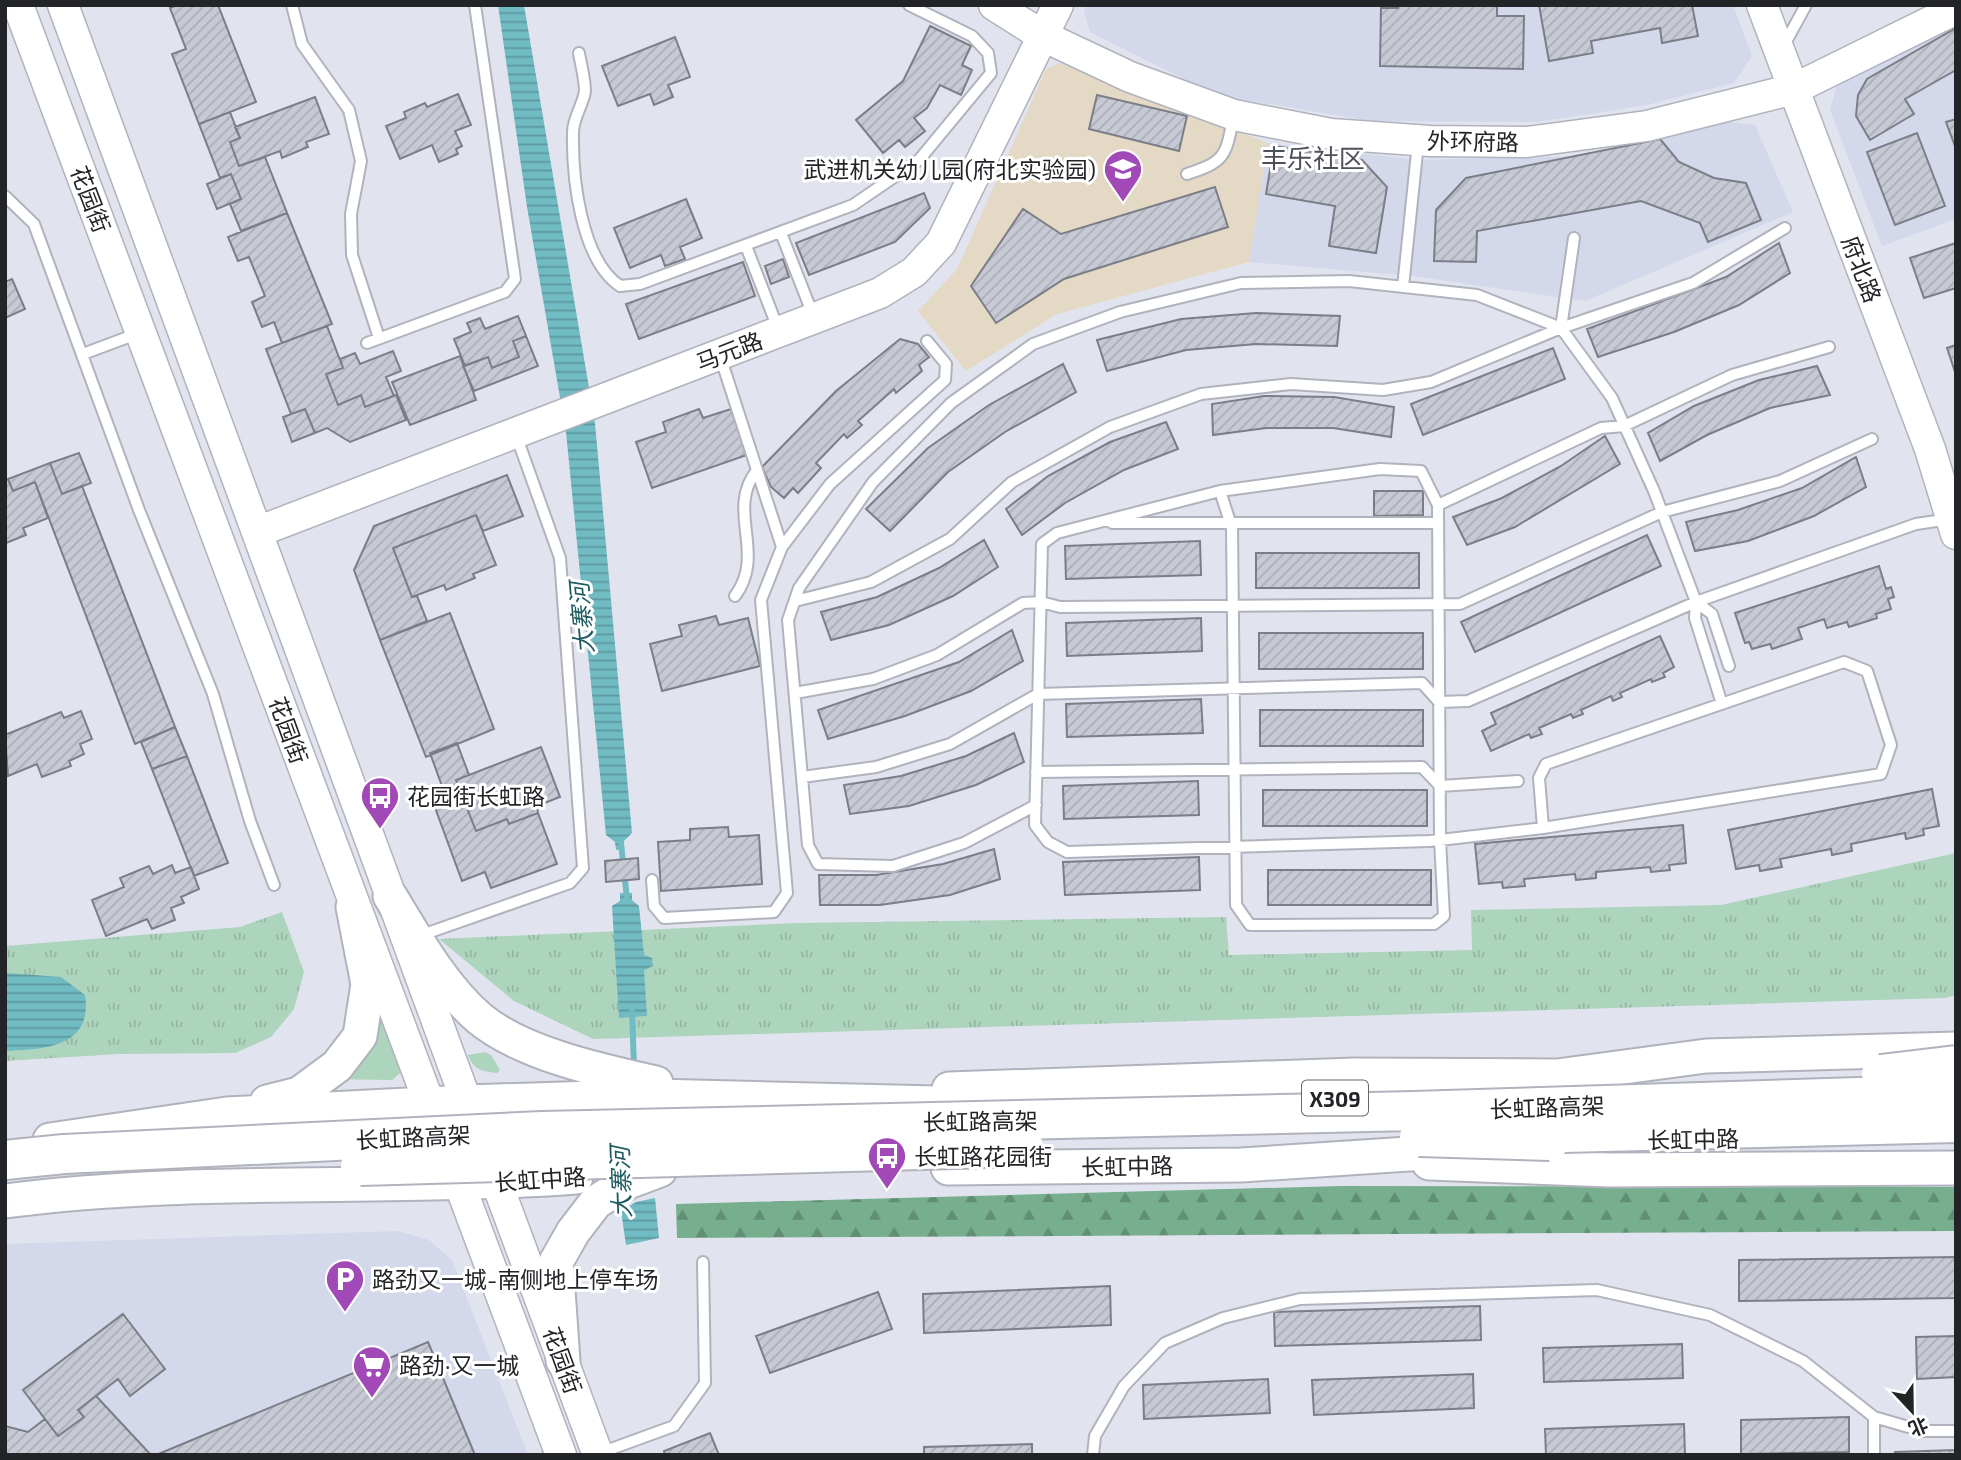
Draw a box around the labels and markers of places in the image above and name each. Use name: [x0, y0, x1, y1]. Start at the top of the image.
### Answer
school or university icon: 武进机关幼儿园(府北实验园): [1102, 148, 1144, 203]
place label: 武进机关幼儿园(府北实验园): [803, 155, 1096, 183]
bus stop icon: 花园街长虹路: [359, 775, 401, 830]
place label: 花园街长虹路: [407, 782, 545, 810]
bus stop icon: 长虹路花园街: [866, 1135, 908, 1190]
place label: 长虹路花园街: [914, 1142, 1052, 1170]
parking icon: 路劲又一城-南侧地上停车场: [324, 1258, 366, 1313]
place label: 路劲又一城-南侧地上停车场: [372, 1265, 658, 1293]
supermarket icon: 路劲·又一城: [351, 1344, 393, 1399]
place label: 路劲·又一城: [399, 1351, 519, 1379]

